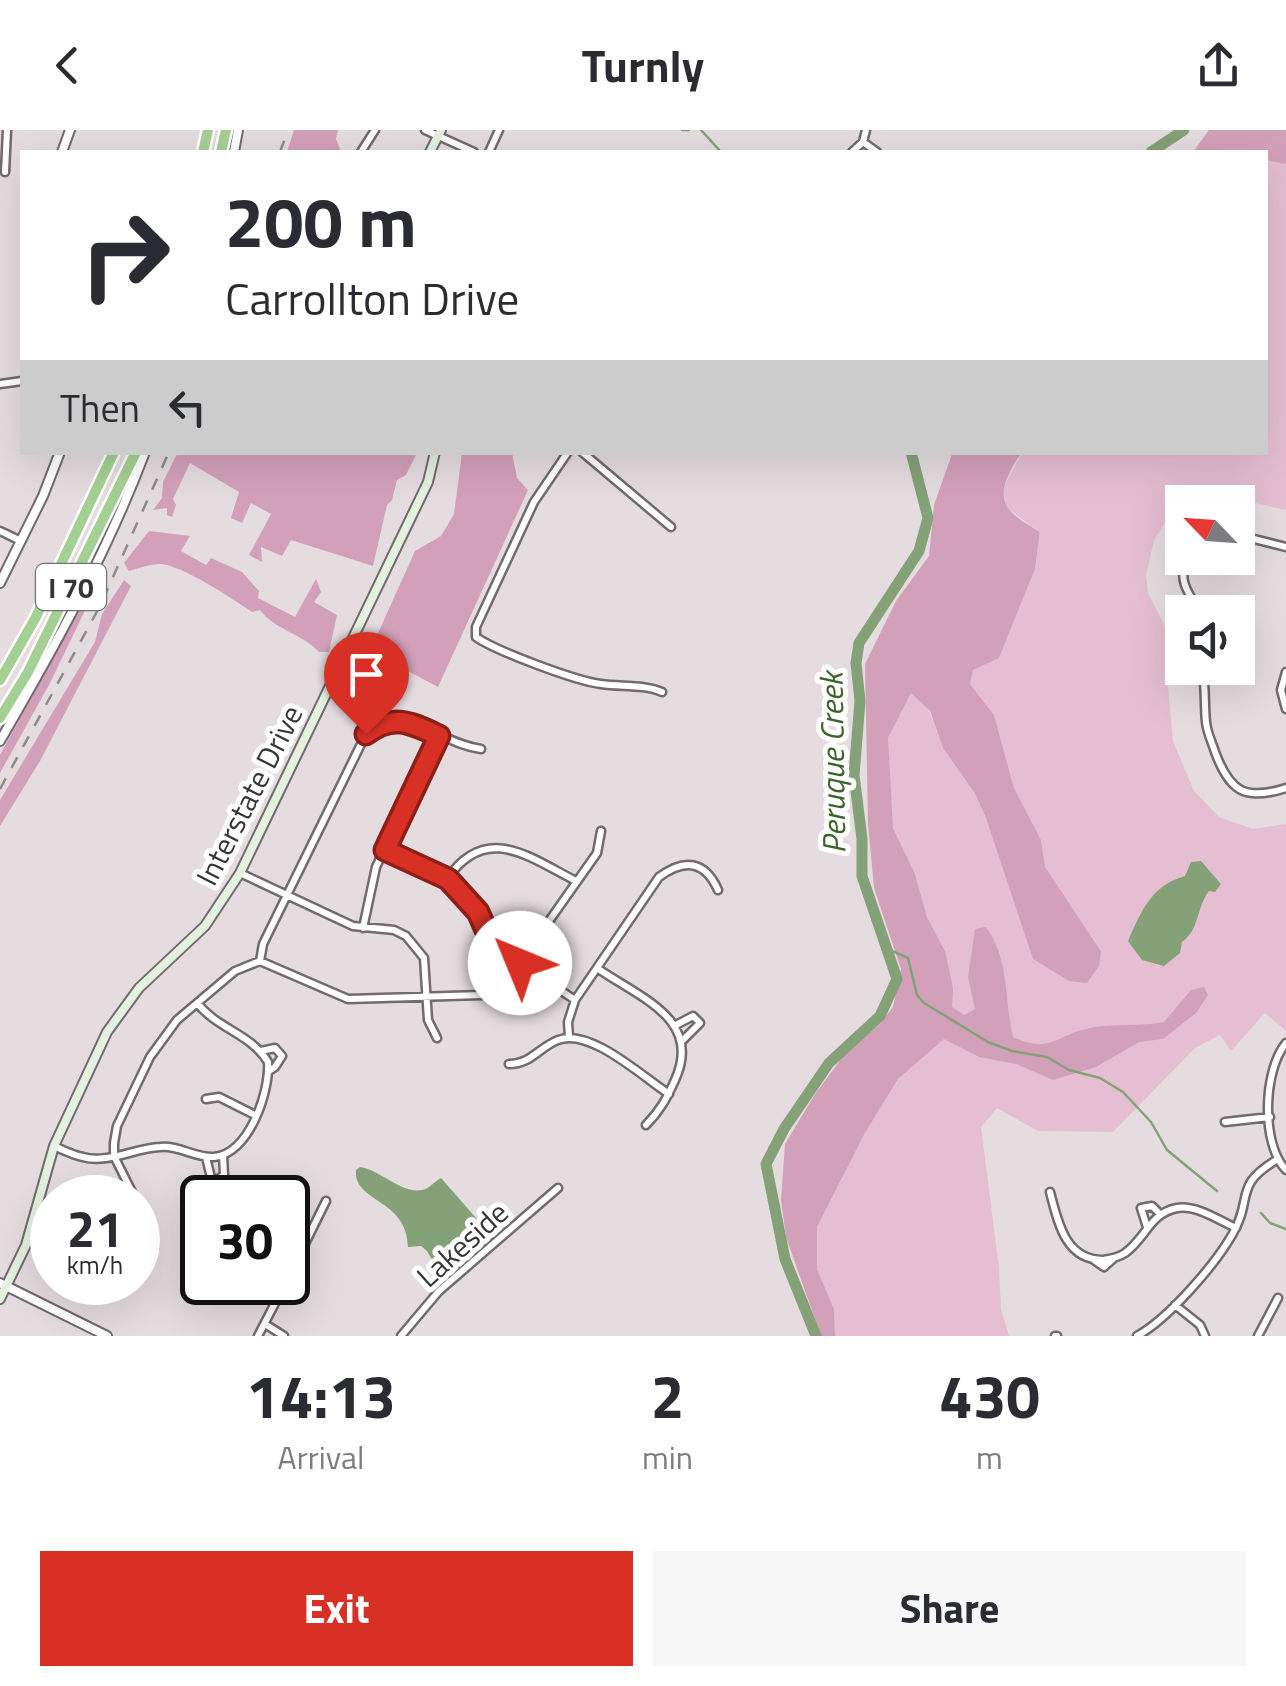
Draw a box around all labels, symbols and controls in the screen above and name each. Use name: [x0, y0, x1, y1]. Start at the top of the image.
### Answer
text: Turnly: [582, 31, 704, 99]
icon: back: [40, 38, 95, 93]
icon: share: [1191, 38, 1246, 93]
text: 200 m: [225, 168, 417, 274]
icon: right: [60, 190, 190, 320]
text: Carrollton Drive: [225, 264, 519, 332]
text: Then: [60, 379, 140, 437]
icon: left: [160, 380, 215, 435]
north arrow: [1165, 485, 1255, 575]
map controls: [1165, 485, 1255, 685]
road number: I 70: [36, 564, 106, 610]
button: sound: [1165, 595, 1255, 685]
pin: [324, 632, 409, 735]
icon: arrive: [339, 647, 394, 702]
water label: Peruque Creek: [806, 668, 858, 854]
street label: Interstate Drive: [184, 697, 314, 893]
position arrow: [468, 911, 572, 1015]
speed limit sign: 30: [180, 1175, 310, 1305]
text: 21: [67, 1190, 123, 1266]
street label: Lakeside: [406, 1190, 518, 1298]
text: km/h: [67, 1246, 123, 1284]
text: 14:13: [246, 1350, 396, 1441]
text: 2: [651, 1350, 684, 1441]
text: 430: [939, 1350, 1040, 1441]
text: Arrival: [278, 1433, 364, 1481]
text: min: [642, 1433, 693, 1481]
text: m: [976, 1433, 1003, 1481]
button: Exit: [40, 1551, 633, 1666]
button: Share: [653, 1551, 1246, 1666]

